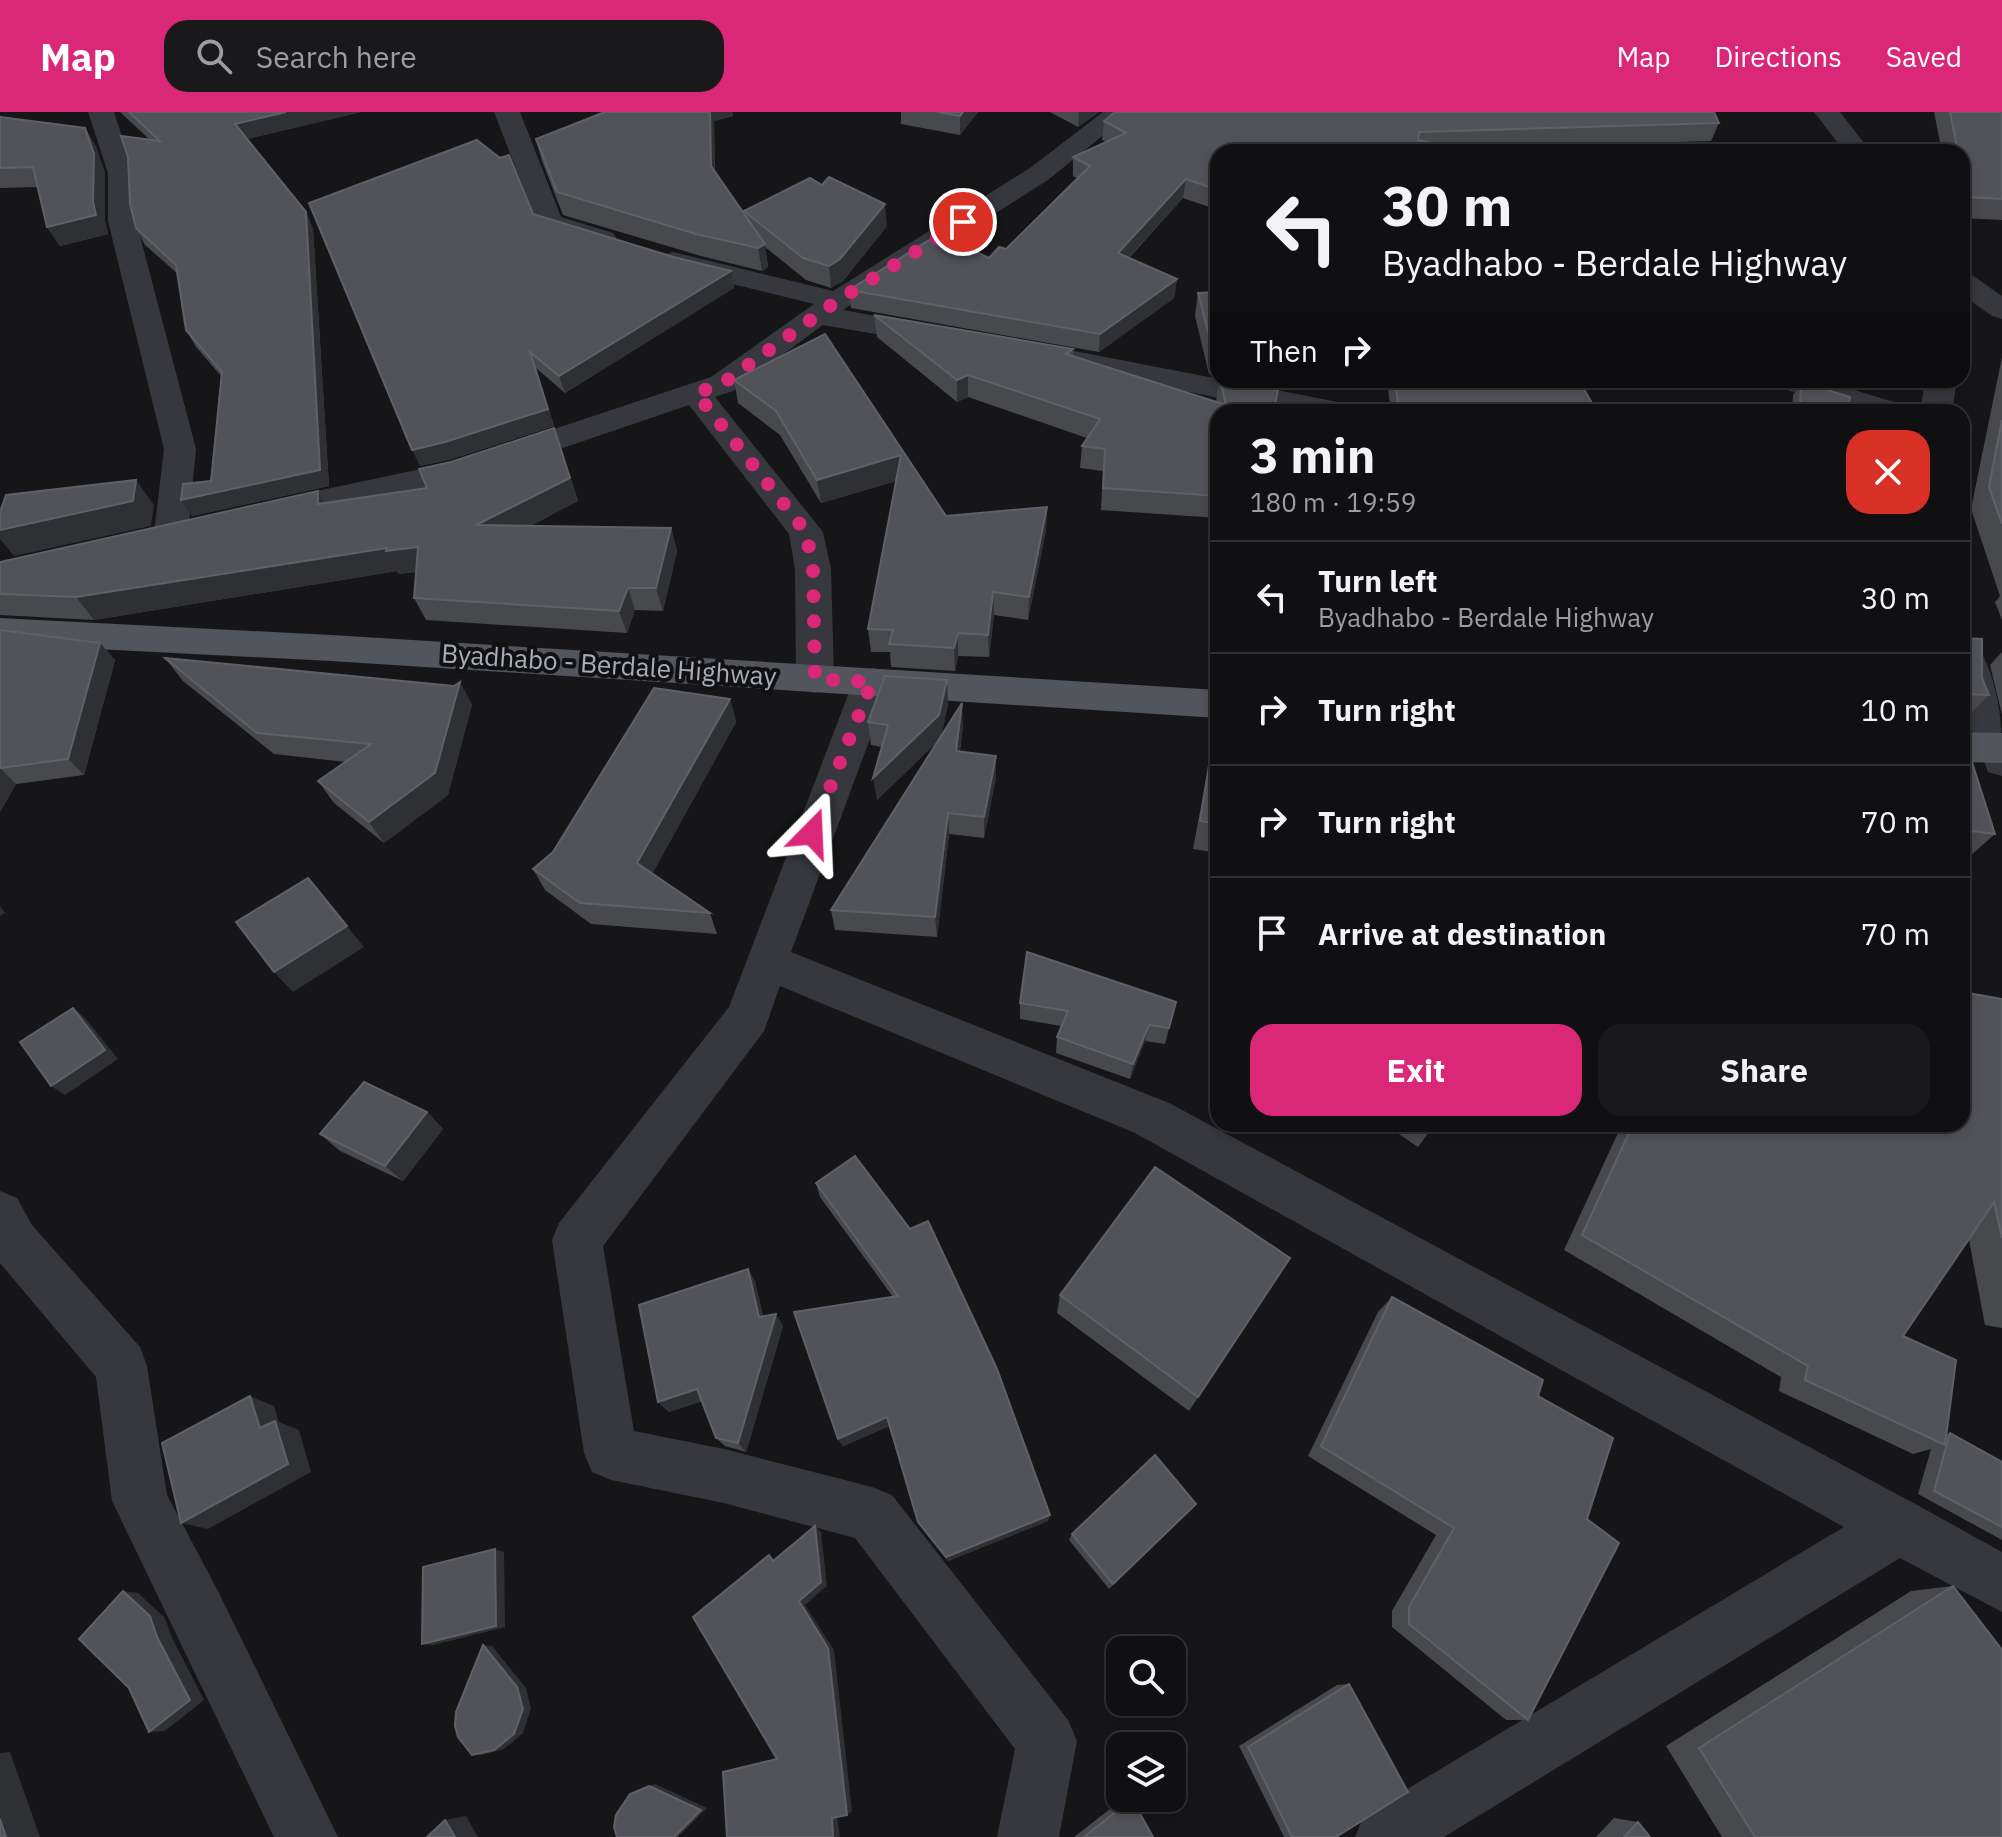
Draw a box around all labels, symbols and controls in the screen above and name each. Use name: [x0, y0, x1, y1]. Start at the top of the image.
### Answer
search box: [164, 20, 724, 92]
text: Map: [40, 32, 116, 81]
icon: search: [192, 34, 236, 78]
text: Search here: [256, 37, 417, 76]
text: Map: [1616, 38, 1670, 75]
text: Directions: [1714, 38, 1842, 75]
text: Saved: [1886, 38, 1962, 75]
text: 30 m: [1382, 169, 1512, 241]
icon: left: [1250, 176, 1354, 280]
pin: [929, 188, 997, 256]
icon: arrive: [941, 200, 985, 244]
text: Byadhabo - Berdale Highway: [1382, 239, 1847, 286]
icon: right: [1334, 328, 1378, 372]
text: Then: [1250, 331, 1318, 370]
text: 3 min: [1250, 424, 1375, 486]
button: close: [1846, 430, 1930, 514]
text: 180 m · 19:59: [1250, 485, 1416, 519]
text: Turn left: [1318, 561, 1437, 600]
icon: left: [1250, 575, 1294, 619]
text: 30 m: [1861, 578, 1930, 617]
text: Byadhabo - Berdale Highway: [1318, 600, 1654, 634]
street label: Byadhabo - Berdale Highway: [440, 635, 778, 693]
icon: right: [1250, 687, 1294, 731]
text: Turn right: [1318, 690, 1456, 729]
text: 10 m: [1861, 690, 1930, 729]
position arrow: [770, 791, 854, 875]
icon: right: [1250, 799, 1294, 843]
text: Turn right: [1318, 802, 1456, 841]
text: 70 m: [1861, 802, 1930, 841]
icon: arrive: [1250, 911, 1294, 955]
text: Arrive at destination: [1318, 914, 1606, 953]
text: 70 m: [1861, 914, 1930, 953]
button: Exit: [1250, 1024, 1582, 1116]
button: Share: [1598, 1024, 1930, 1116]
map controls: [1106, 1636, 1186, 1812]
button: search: [1106, 1636, 1186, 1716]
button: layers: [1106, 1732, 1186, 1812]

